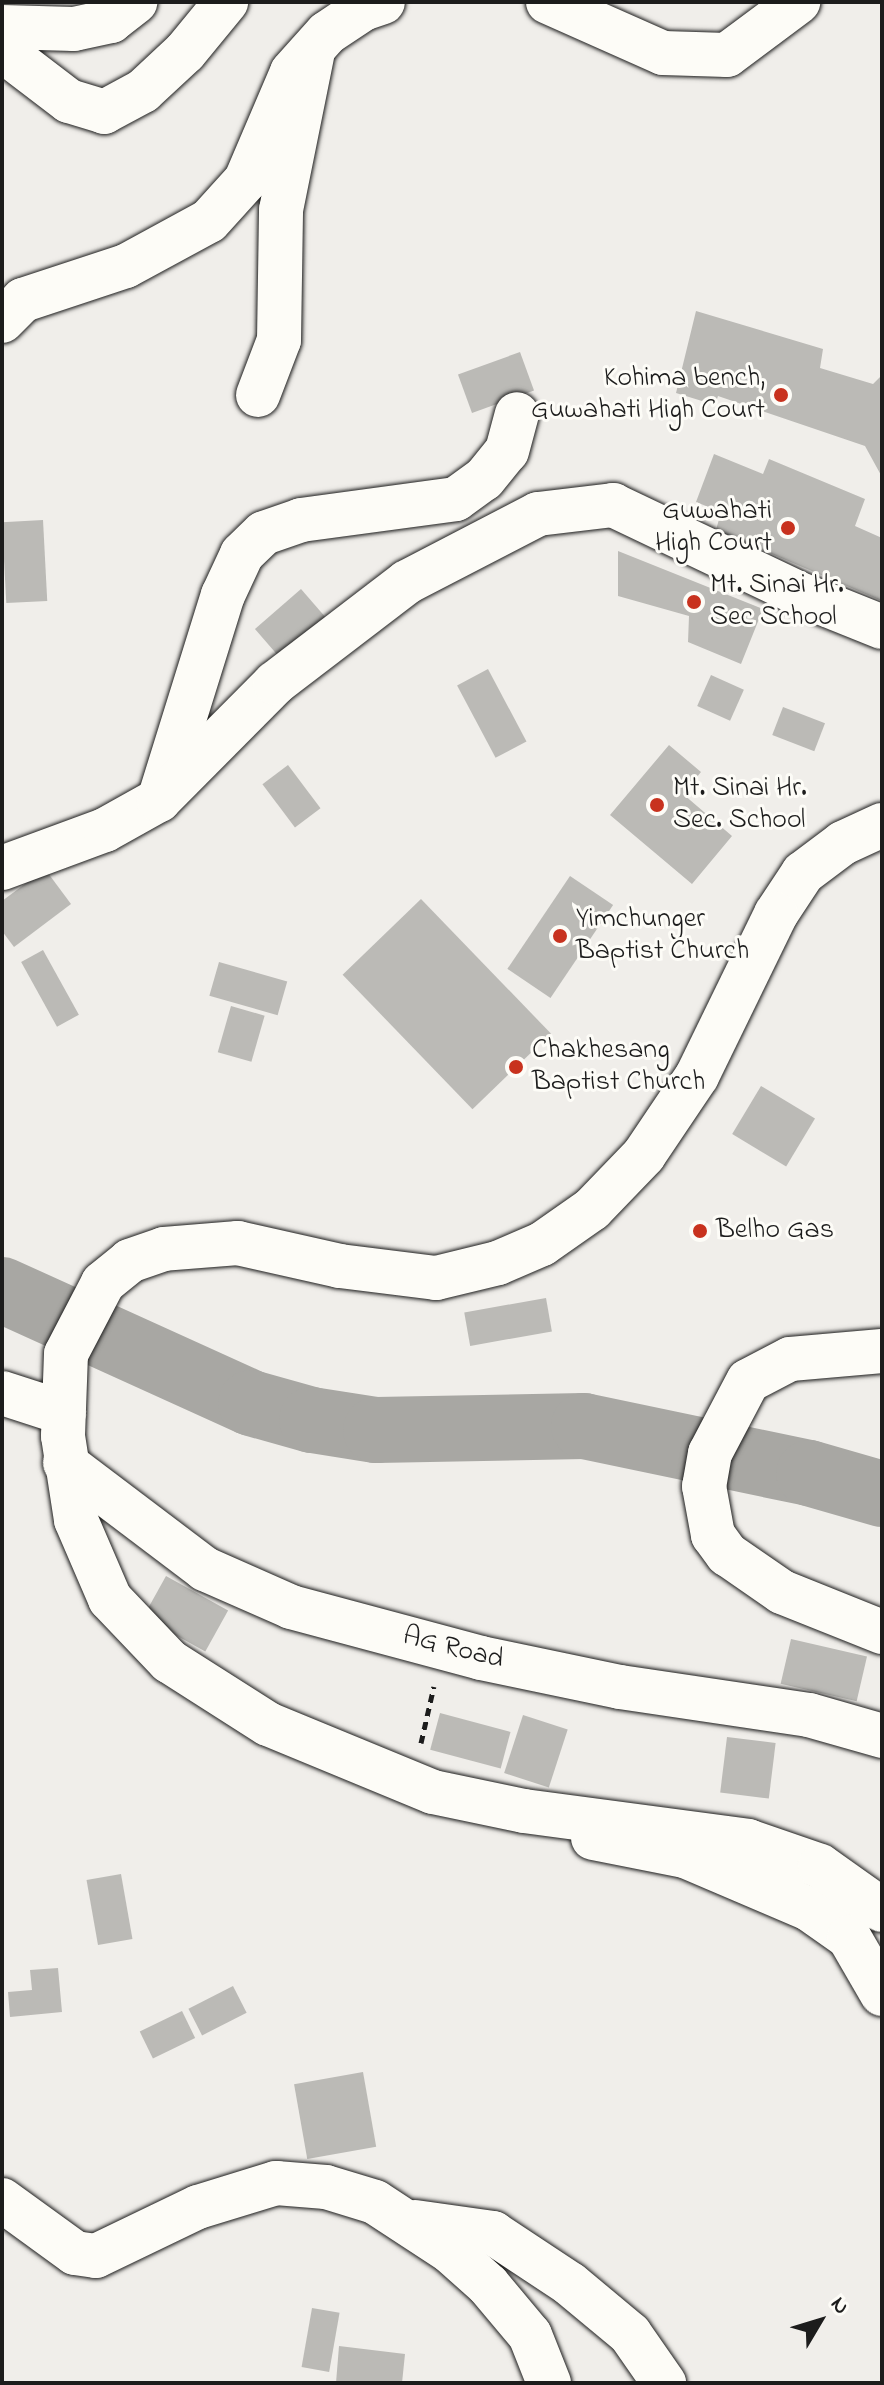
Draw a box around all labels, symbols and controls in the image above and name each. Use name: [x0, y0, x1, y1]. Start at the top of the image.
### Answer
place label: Kohima bench, Guwahati High Court: [531, 362, 765, 428]
marker: Kohima bench, Guwahati High Court: [772, 386, 790, 404]
place label: Guwahati High Court: [655, 495, 772, 561]
marker: Guwahati High Court: [779, 519, 797, 537]
place label: Mt. Sinai Hr. Sec School: [710, 569, 844, 635]
marker: Mt. Sinai Hr. Sec School: [685, 593, 703, 611]
place label: Mt. Sinai Hr. Sec. School: [673, 772, 807, 838]
marker: Mt. Sinai Hr. Sec. School: [648, 796, 666, 814]
place label: Yimchunger Baptist Church: [576, 903, 749, 969]
marker: Yimchunger Baptist Church: [551, 927, 569, 945]
place label: Chakhesang Baptist Church: [532, 1034, 705, 1100]
marker: Chakhesang Baptist Church: [507, 1058, 525, 1076]
place label: Belho Gas: [716, 1214, 834, 1248]
marker: Belho Gas: [691, 1222, 709, 1240]
street label: AG Road: [399, 1620, 507, 1678]
north arrow: [780, 2281, 860, 2361]
text: N: [822, 2291, 856, 2322]

